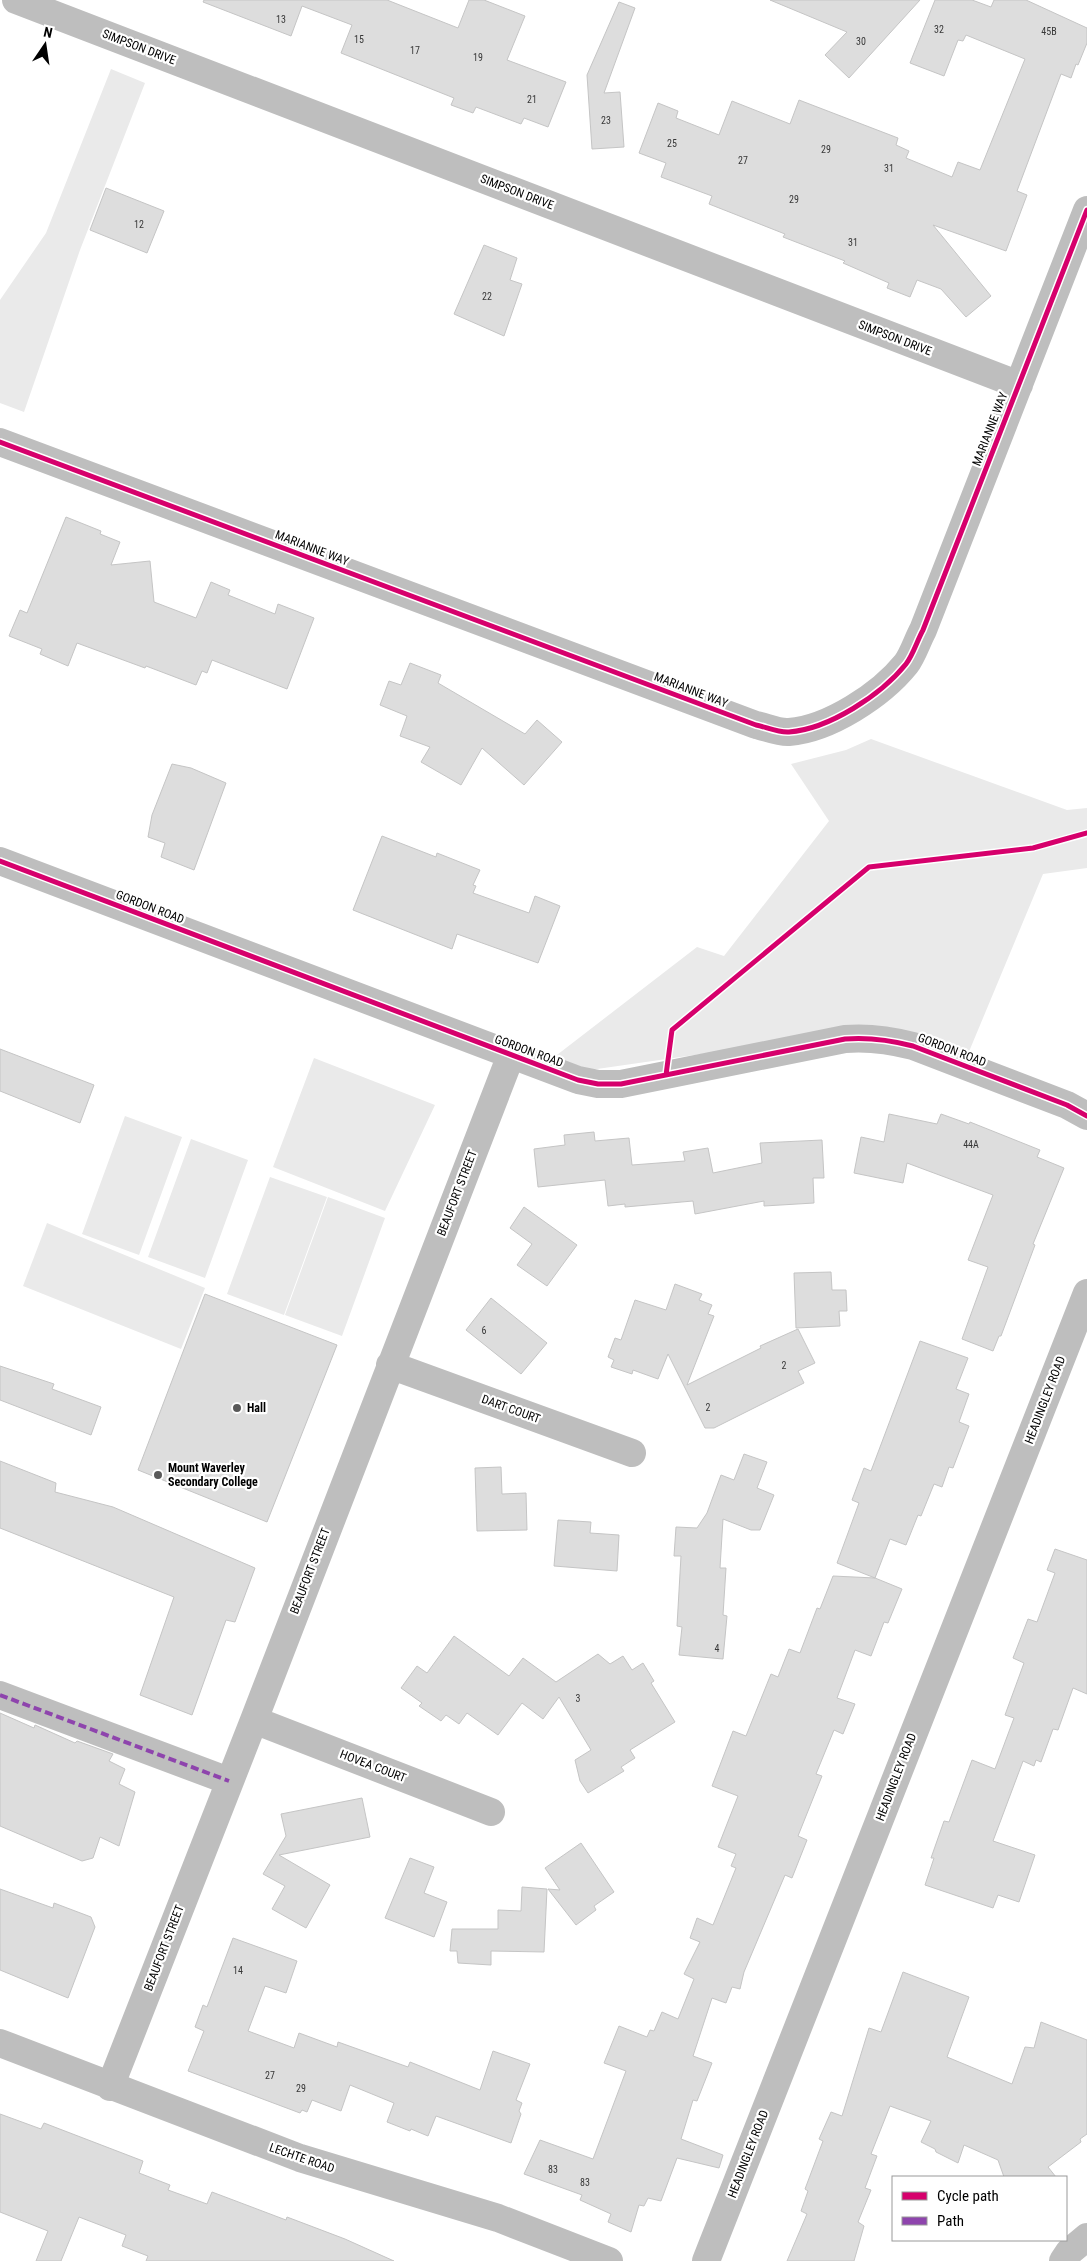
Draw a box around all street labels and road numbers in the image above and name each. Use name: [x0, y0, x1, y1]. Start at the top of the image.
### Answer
street label: SIMPSON DRIVE: [100, 27, 178, 67]
street label: SIMPSON DRIVE: [478, 172, 556, 212]
street label: SIMPSON DRIVE: [856, 318, 934, 358]
street label: MARIANNE WAY: [970, 390, 1011, 468]
street label: MARIANNE WAY: [273, 528, 351, 569]
street label: MARIANNE WAY: [652, 670, 730, 711]
street label: GORDON ROAD: [114, 888, 186, 927]
street label: GORDON ROAD: [916, 1031, 988, 1070]
street label: GORDON ROAD: [493, 1032, 565, 1070]
street label: BEAUFORT STREET: [434, 1148, 480, 1238]
street label: HEADINGLEY ROAD: [1022, 1354, 1068, 1446]
street label: DART COURT: [480, 1392, 542, 1426]
street label: BEAUFORT STREET: [287, 1526, 333, 1616]
street label: HEADINGLEY ROAD: [873, 1731, 919, 1823]
street label: HOVEA COURT: [338, 1747, 408, 1785]
street label: BEAUFORT STREET: [141, 1903, 187, 1993]
street label: HEADINGLEY ROAD: [725, 2108, 771, 2200]
street label: LECHTE ROAD: [268, 2140, 337, 2176]

